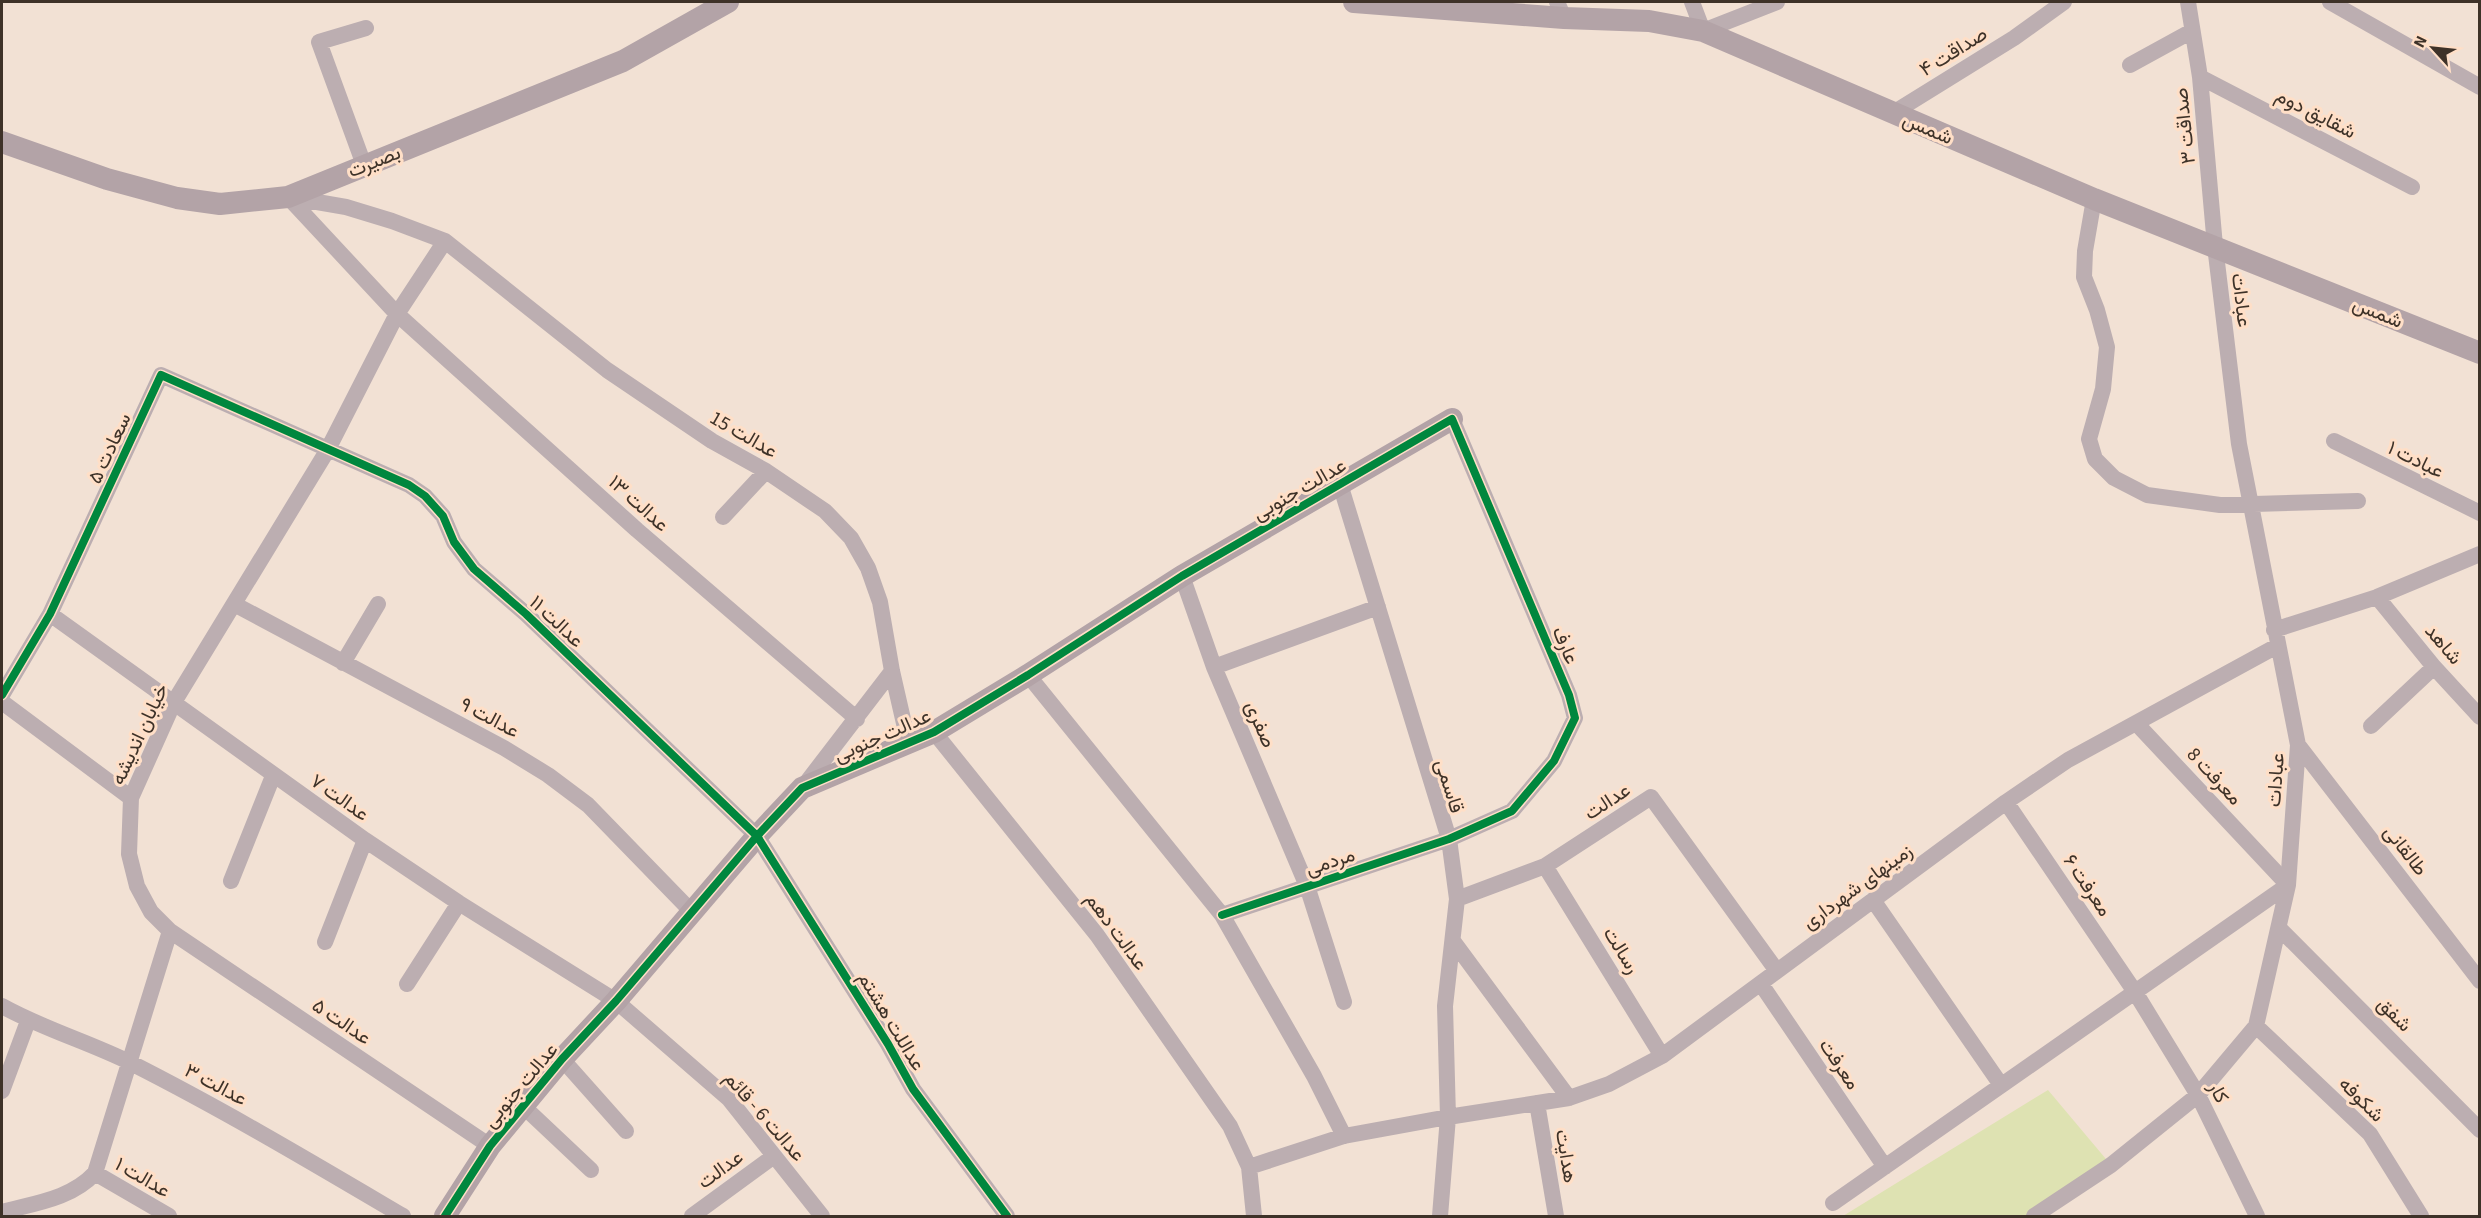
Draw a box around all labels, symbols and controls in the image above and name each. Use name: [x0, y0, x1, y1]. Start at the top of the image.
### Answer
north arrow: [2403, 18, 2463, 78]
street label: صداقت ۴: [1914, 20, 1993, 84]
text: N: [2408, 32, 2433, 51]
street label: شقایق دوم: [2270, 82, 2361, 146]
street label: صداقت ۳: [2167, 86, 2203, 166]
street label: شمس: [1898, 106, 1957, 152]
street label: بصیرت: [344, 139, 405, 185]
street label: عبادات: [2224, 271, 2258, 329]
street label: شمس: [2348, 290, 2407, 336]
street label: عدالت 15: [704, 404, 783, 465]
street label: سعادت ۵: [81, 408, 139, 488]
street label: عبادت ۱: [2383, 434, 2448, 486]
street label: عدالت جنوبی: [1248, 452, 1351, 528]
street label: عدالت ۱۳: [602, 469, 675, 539]
street label: عدالت ۱۱: [523, 589, 590, 654]
street label: شاهد: [2418, 618, 2469, 671]
street label: عارف: [1545, 622, 1585, 669]
street label: خیابان اندیشه: [104, 679, 176, 790]
street label: عدالت ۹: [455, 691, 524, 745]
street label: صفری: [1238, 697, 1282, 752]
street label: عدالت جنوبی: [829, 702, 936, 770]
street label: معرفت 8: [2180, 741, 2248, 812]
street label: عبادات: [2260, 752, 2292, 808]
street label: قاسمی: [1428, 756, 1470, 817]
street label: عدالت ۷: [304, 767, 374, 828]
street label: عدالت: [1579, 776, 1636, 827]
street label: طالقانی: [2376, 819, 2434, 882]
street label: زمینهای شهرداری: [1797, 837, 1919, 936]
street label: مردمی: [1302, 841, 1359, 883]
street label: معرفت ۶: [2056, 849, 2118, 922]
street label: عدالت دهم: [1078, 887, 1154, 976]
street label: رسالت: [1596, 922, 1646, 979]
street label: عداللت هشتم: [851, 967, 932, 1076]
street label: شفق: [2370, 991, 2418, 1039]
street label: عدالت ۵: [306, 992, 377, 1052]
street label: معرفت: [1812, 1033, 1866, 1096]
street label: عدالت جنوبی: [477, 1037, 565, 1134]
street label: عدالت ۳: [179, 1057, 252, 1113]
street label: عدالت 6 - قائم: [717, 1065, 811, 1168]
street label: شکوفه: [2332, 1071, 2390, 1129]
street label: کار: [2200, 1076, 2235, 1108]
street label: هدایت: [1548, 1127, 1584, 1185]
street label: عدالت: [692, 1144, 749, 1196]
street label: عدالت ۱: [110, 1151, 175, 1205]

